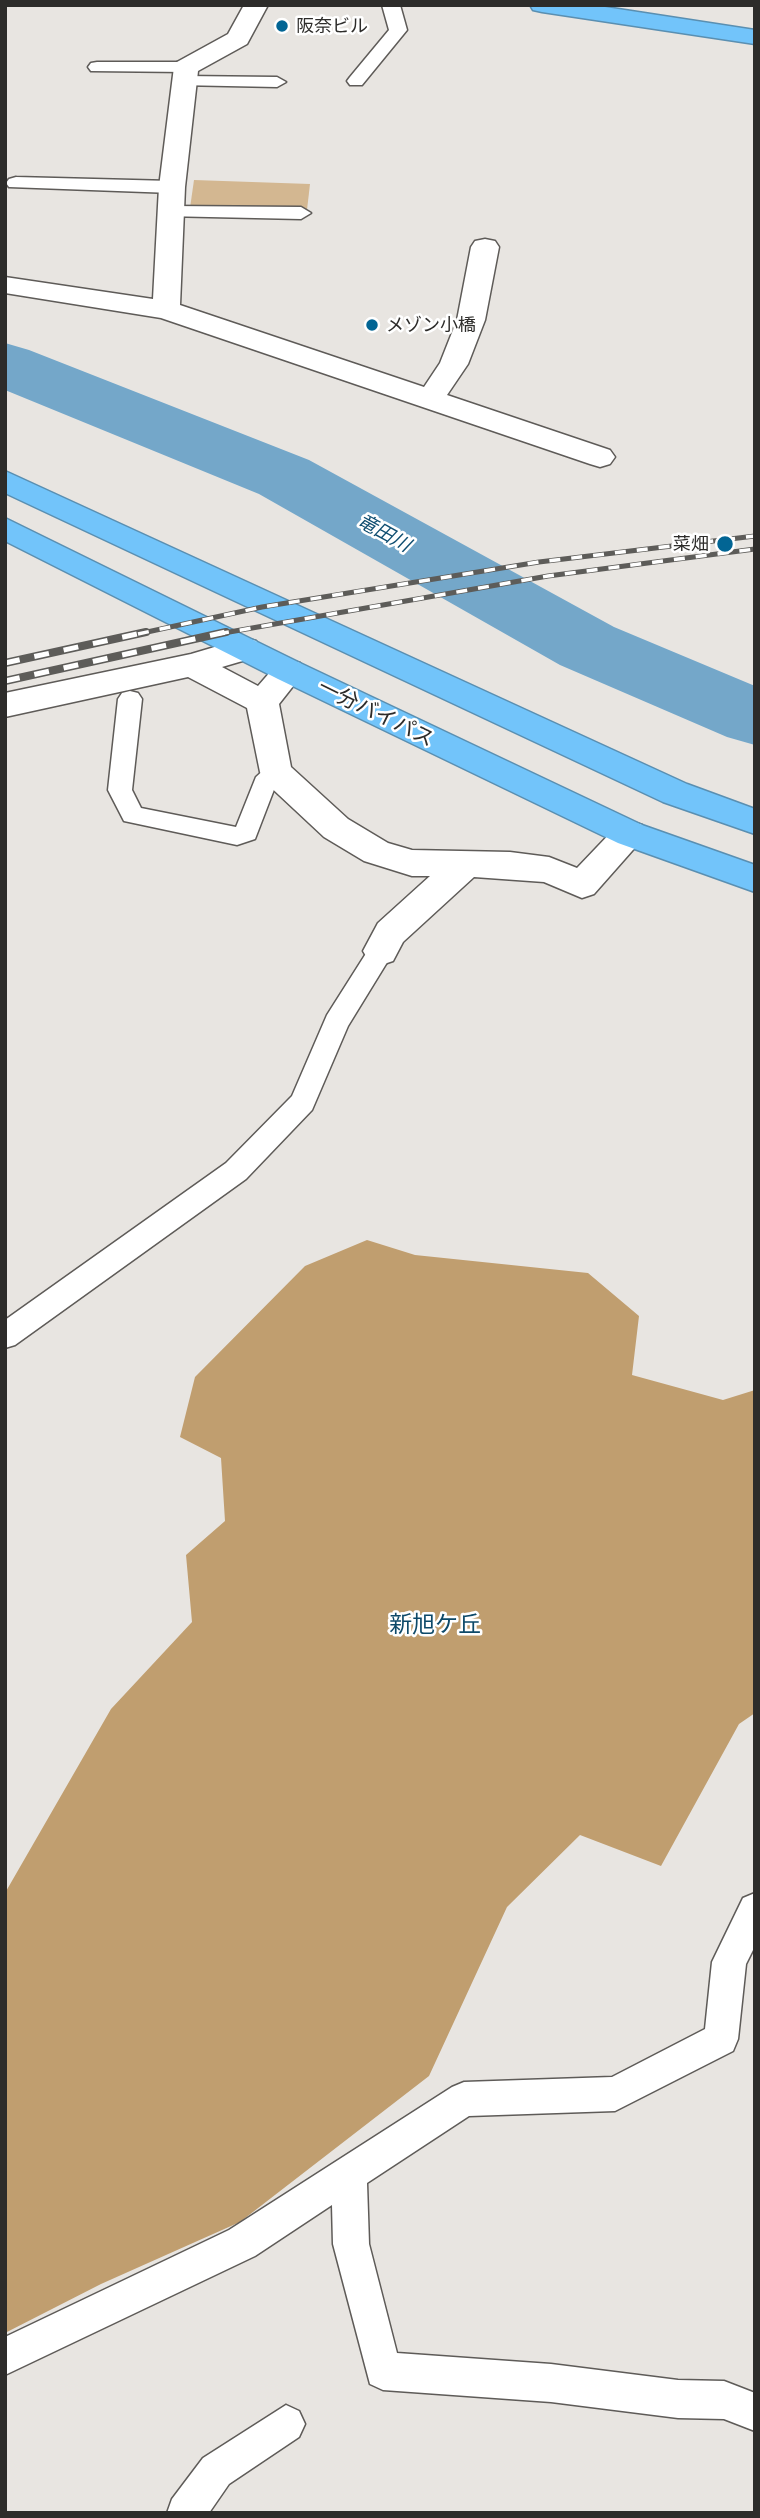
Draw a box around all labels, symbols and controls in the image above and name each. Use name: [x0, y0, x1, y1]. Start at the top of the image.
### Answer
place label: 阪奈ビル: [296, 15, 368, 37]
marker: 阪奈ビル: [274, 18, 290, 34]
place label: メゾン小橋: [386, 314, 476, 336]
marker: メゾン小橋: [364, 317, 380, 333]
water label: 竜田川: [354, 509, 414, 557]
place label: 菜畑: [673, 533, 709, 555]
marker: 菜畑: [715, 534, 735, 554]
street label: 一分バイパス: [314, 674, 438, 752]
district label: 新旭ケ丘: [389, 1611, 481, 1639]

